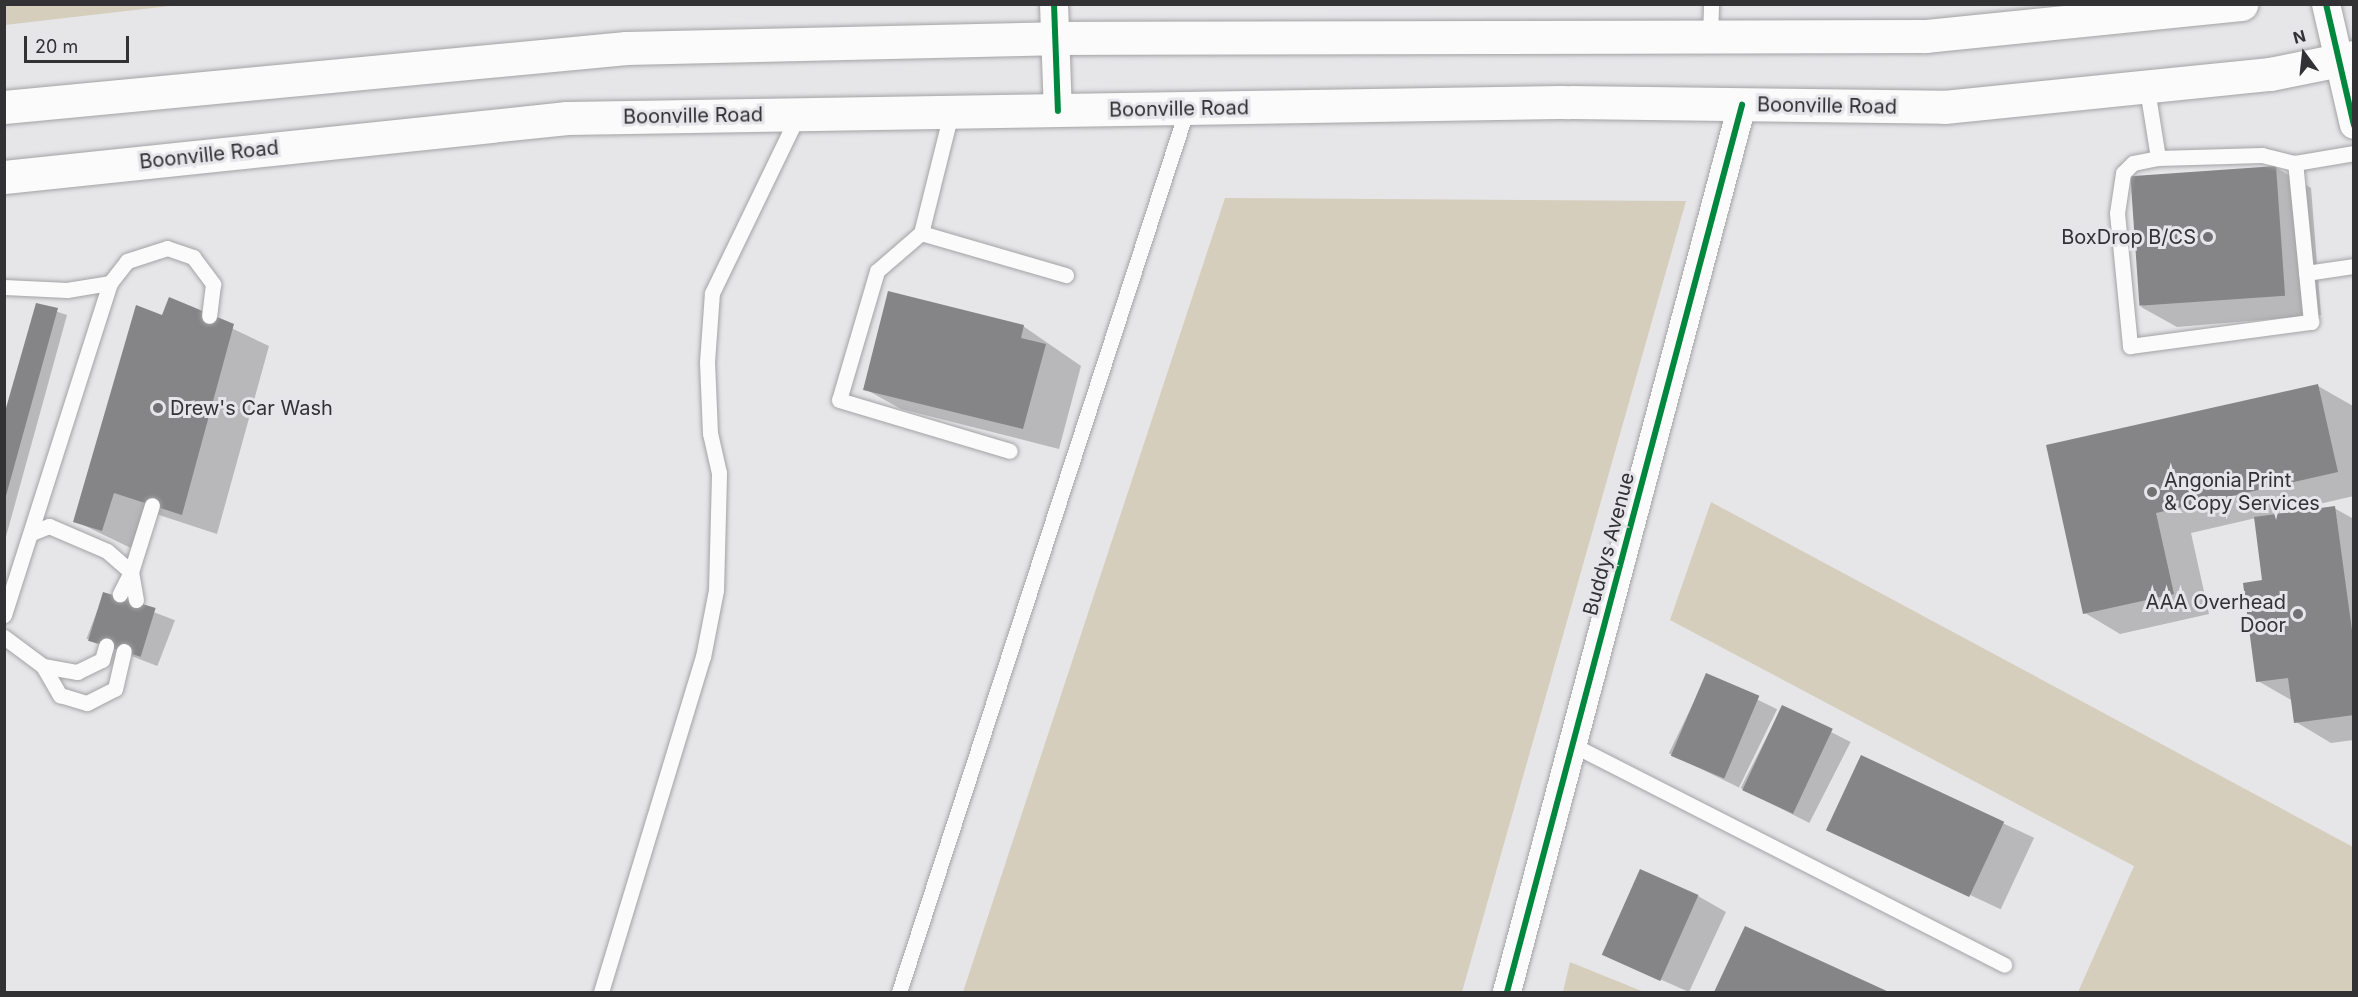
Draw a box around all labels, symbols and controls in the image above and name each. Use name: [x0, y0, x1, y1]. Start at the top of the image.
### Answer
scale bar: [27, 24, 132, 62]
north arrow: [2274, 24, 2334, 84]
text: N: [2291, 25, 2308, 48]
text: 20 m: [35, 36, 78, 57]
street label: Boonville Road: [1757, 93, 1897, 119]
street label: Boonville Road: [1109, 96, 1249, 122]
street label: Boonville Road: [623, 103, 763, 129]
street label: Boonville Road: [138, 136, 280, 174]
place label: BoxDrop B/CS: [2061, 225, 2196, 249]
marker: BoxDrop B/CS: [2201, 230, 2215, 244]
place label: Drew's Car Wash: [170, 396, 333, 420]
marker: Drew's Car Wash: [151, 401, 165, 415]
place label: Angonia Print & Copy Services: [2164, 468, 2320, 515]
street label: Buddys Avenue: [1578, 470, 1640, 618]
marker: Angonia Print & Copy Services: [2145, 485, 2159, 499]
place label: AAA Overhead Door: [2146, 590, 2286, 637]
marker: AAA Overhead Door: [2291, 607, 2305, 621]

